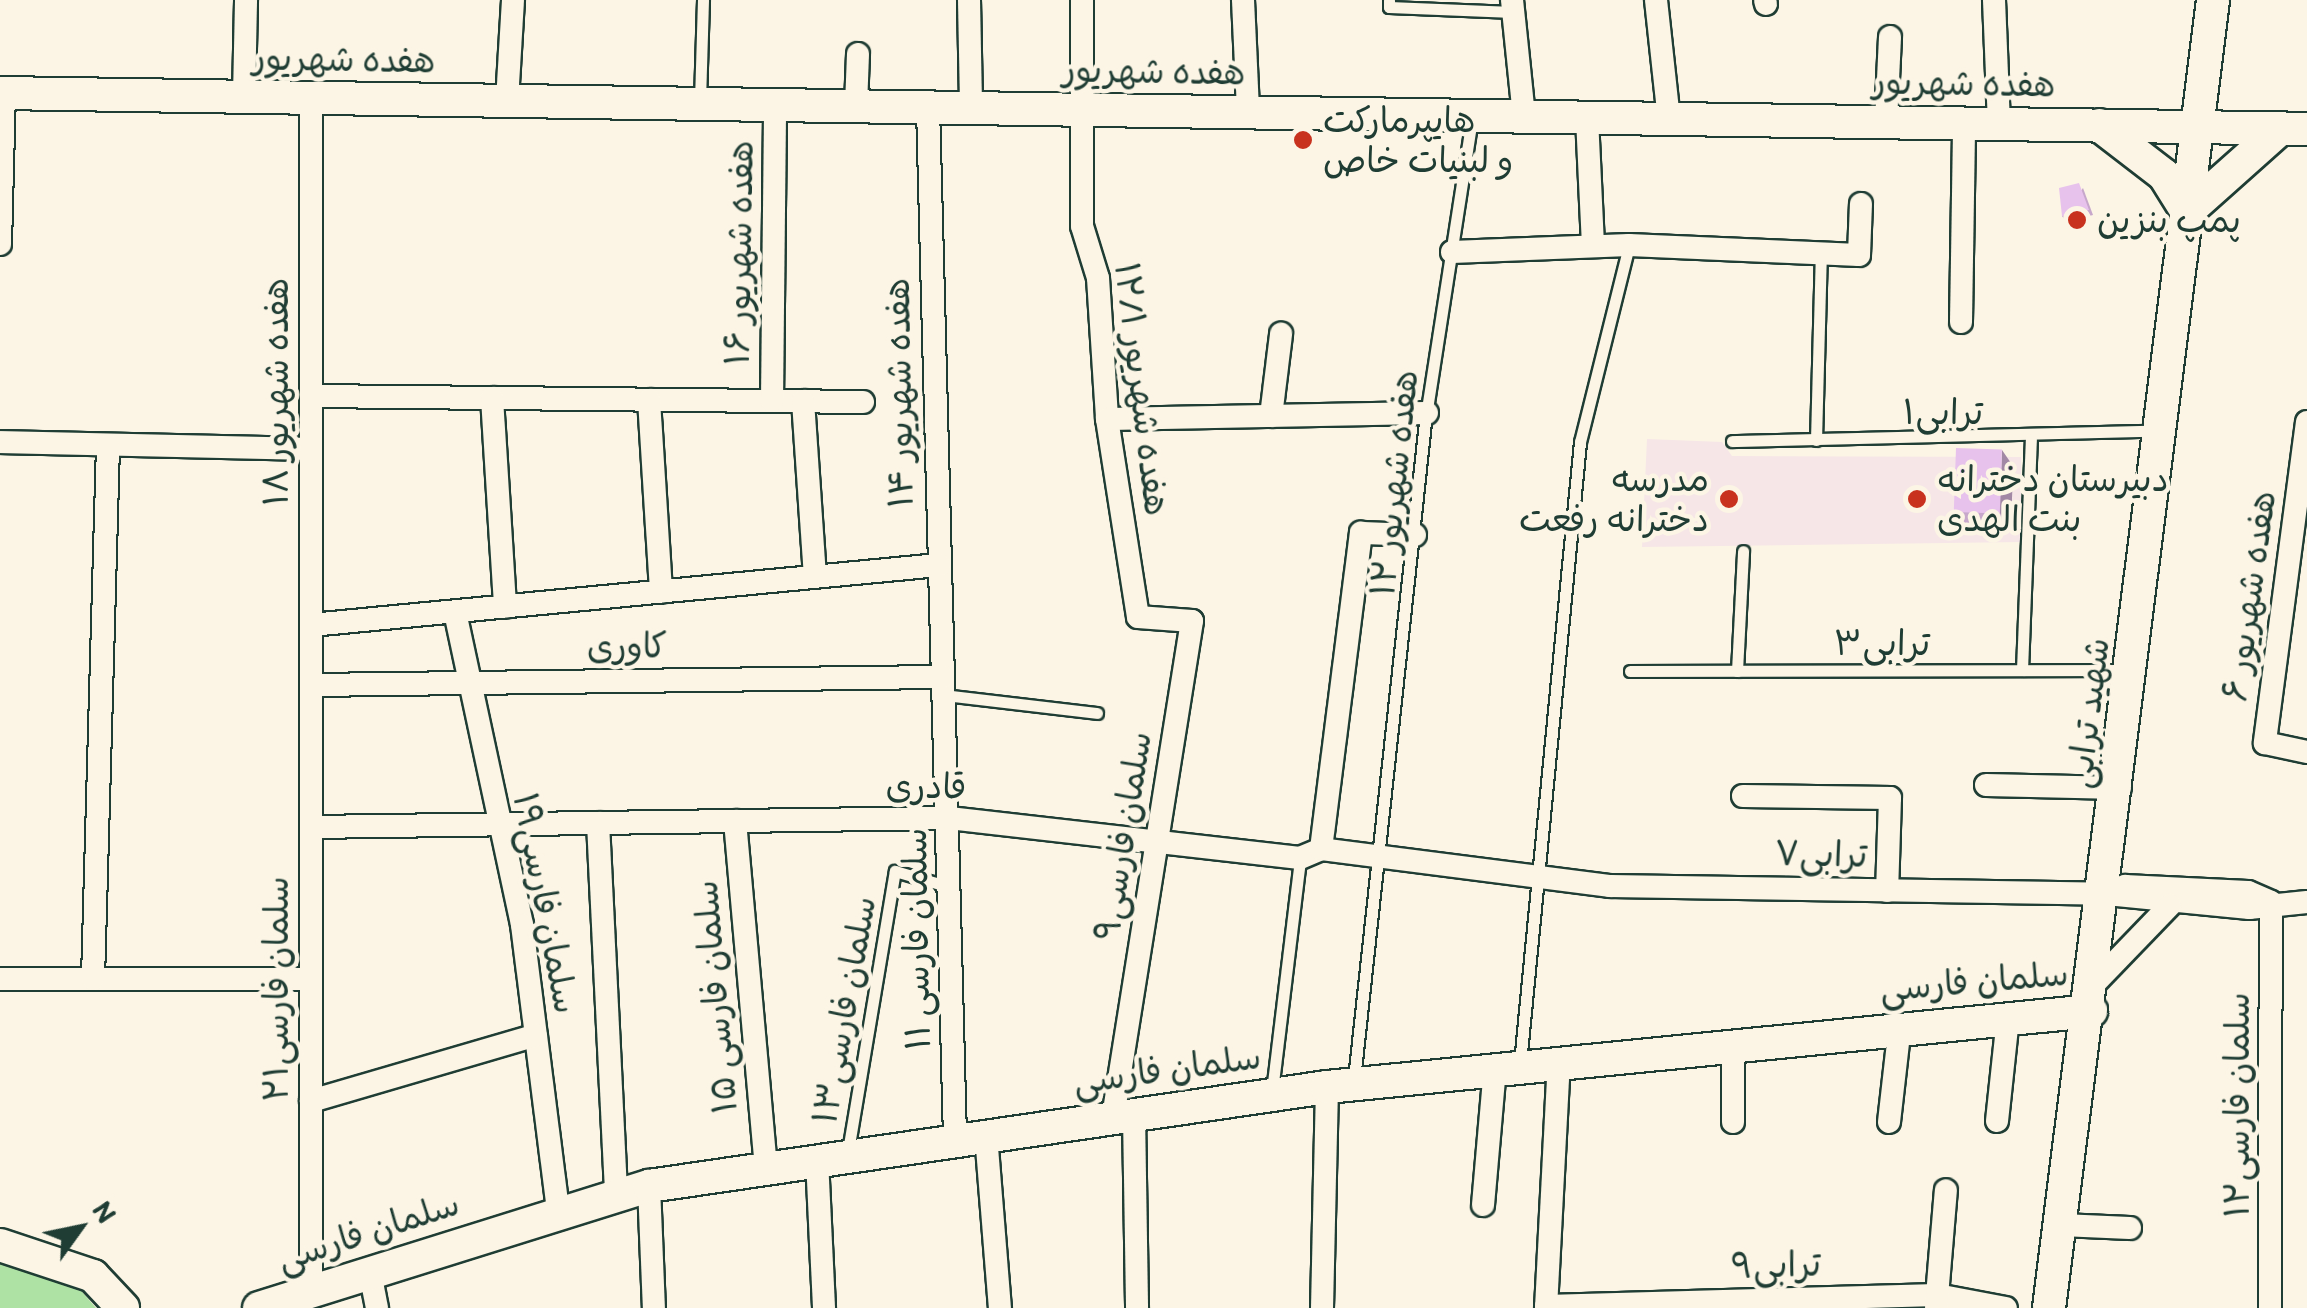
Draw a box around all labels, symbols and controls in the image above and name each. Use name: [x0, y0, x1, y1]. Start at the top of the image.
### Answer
street label: هفده شهریور: [252, 36, 436, 82]
street label: هفده شهریور: [1062, 48, 1246, 94]
street label: هفده شهریور: [1872, 60, 2056, 106]
place label: هایپرمارکت و لبنیات خاص: [1323, 99, 1513, 181]
marker: هایپرمارکت و لبنیات خاص: [1292, 129, 1314, 151]
street label: هفده شهریور ۱۶: [716, 140, 762, 366]
place label: پمپ بنزین: [2097, 199, 2241, 241]
marker: پمپ بنزین: [2066, 209, 2088, 231]
street label: هفده شهریور ۱۲/۱: [1106, 260, 1178, 518]
street label: هفده شهریور ۱۸: [255, 278, 297, 506]
street label: هفده شهریور ۱۴: [876, 278, 922, 508]
street label: هفده شهریور ۱۲: [1361, 368, 1427, 598]
street label: ترابی۱: [1903, 391, 1983, 433]
place label: مدرسه دخترانه رفعت: [1519, 458, 1709, 540]
place label: دبیرستان دخترانه بنت الهدی: [1937, 458, 2169, 540]
marker: مدرسه دخترانه رفعت: [1718, 488, 1740, 510]
marker: دبیرستان دخترانه بنت الهدی: [1906, 488, 1928, 510]
street label: هفده شهریور ۶: [2213, 488, 2285, 704]
street label: ترابی۳: [1834, 622, 1930, 664]
street label: کاوری: [586, 624, 668, 668]
street label: شهید ترابی: [2058, 635, 2118, 791]
street label: سلمان فارسی۹: [1086, 729, 1160, 943]
street label: قادری: [885, 764, 967, 808]
street label: سلمان فارسی۱۹: [504, 789, 588, 1017]
street label: سلمان فارسی ۱۱: [893, 828, 939, 1050]
street label: ترابی۷: [1774, 832, 1868, 876]
street label: سلمان فارسی۲۱: [255, 876, 297, 1102]
street label: سلمان فارسی ۱۵: [684, 879, 746, 1115]
street label: سلمان فارسی۱۳: [803, 893, 885, 1127]
street label: سلمان فارسی: [1878, 952, 2070, 1010]
street label: سلمان فارسی۱۲: [2216, 992, 2258, 1218]
street label: سلمان فارسی: [1071, 1035, 1263, 1103]
north arrow: [30, 1178, 130, 1278]
street label: سلمان فارسی: [272, 1182, 464, 1280]
text: N: [86, 1194, 125, 1229]
street label: ترابی۹: [1730, 1242, 1822, 1288]

